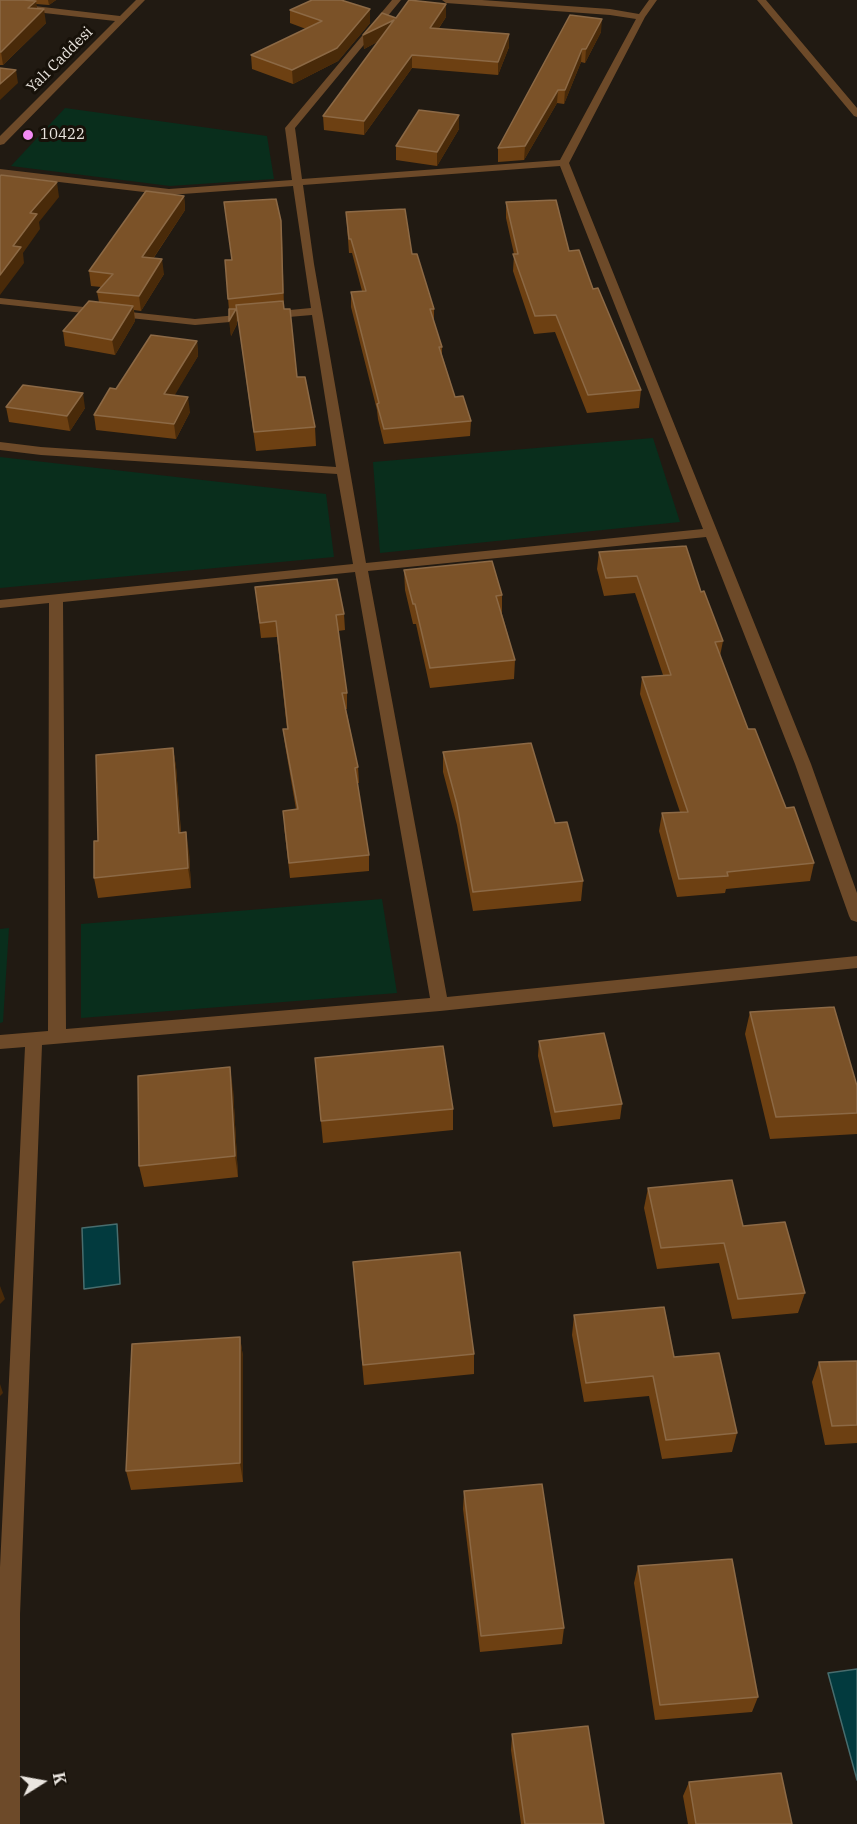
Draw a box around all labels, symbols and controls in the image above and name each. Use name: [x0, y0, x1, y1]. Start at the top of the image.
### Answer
street label: Yalı Caddesi: [23, 23, 97, 97]
place label: 10422: [40, 126, 85, 144]
marker: 10422: [21, 128, 35, 142]
north arrow: [12, 1752, 72, 1812]
text: K: [49, 1771, 71, 1787]

